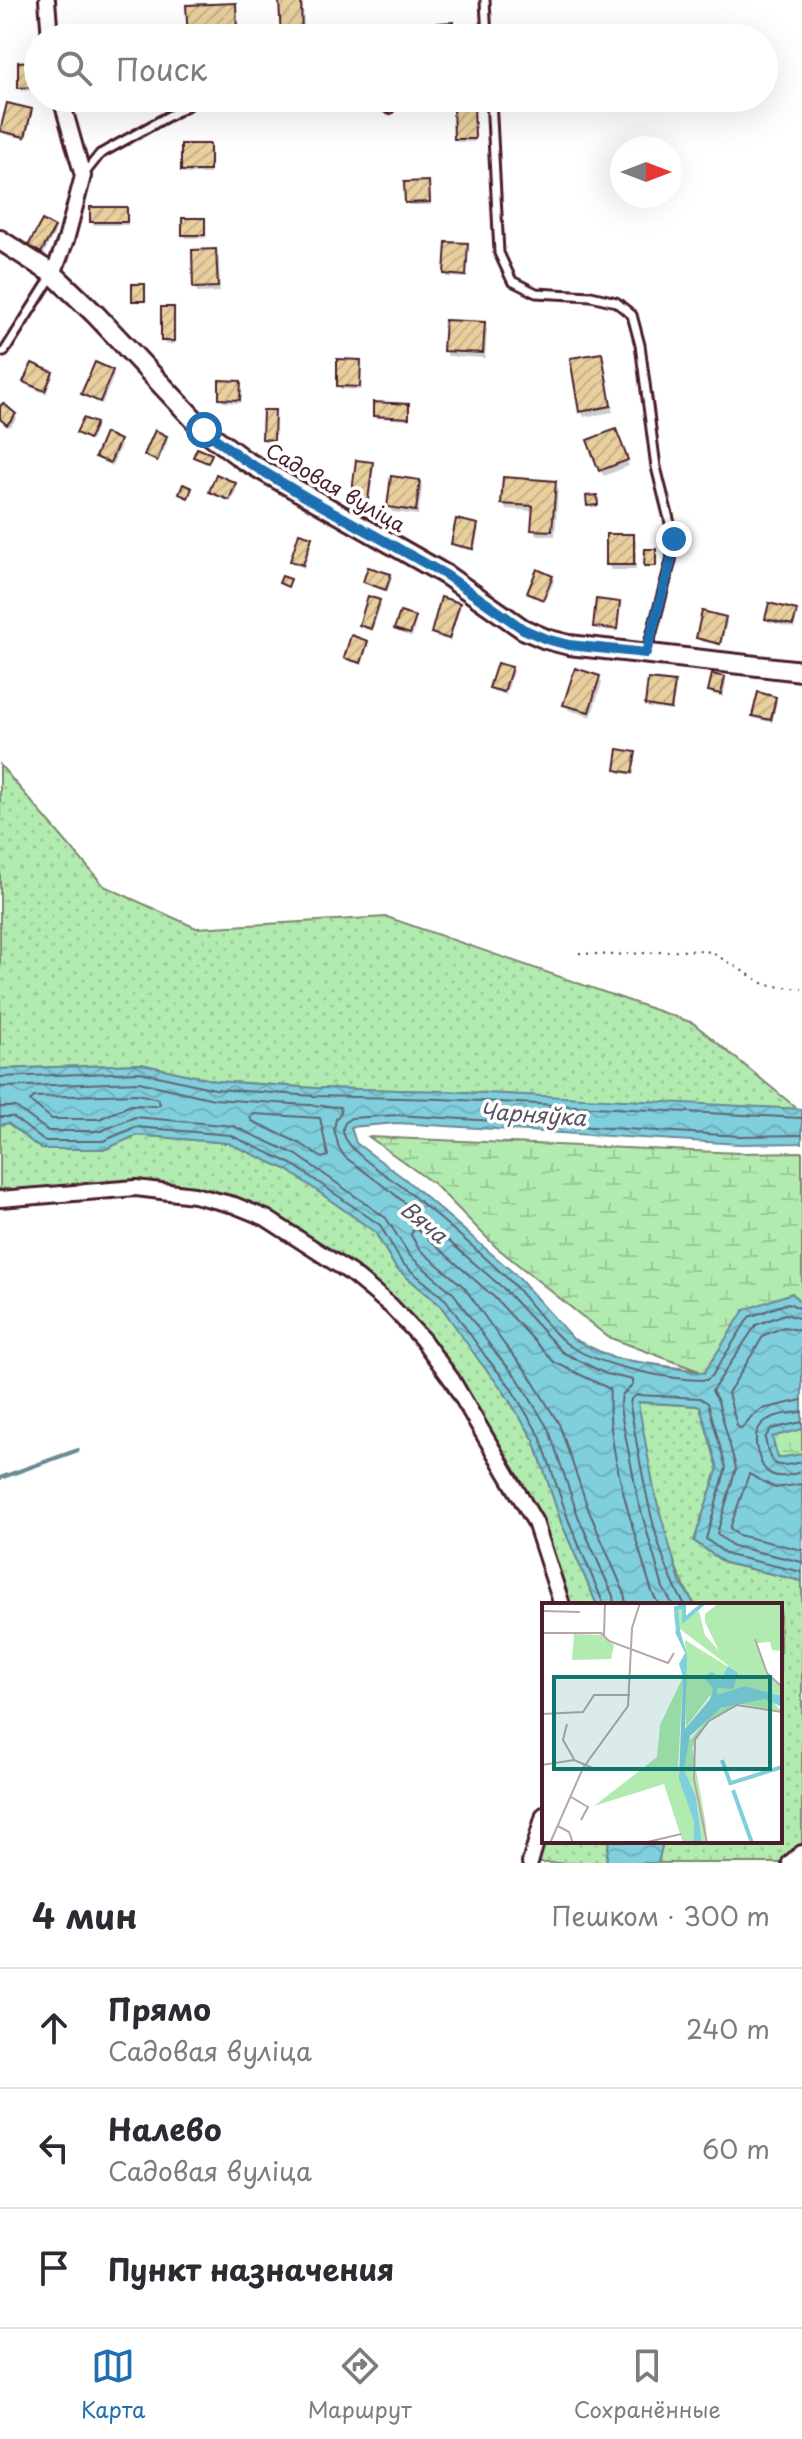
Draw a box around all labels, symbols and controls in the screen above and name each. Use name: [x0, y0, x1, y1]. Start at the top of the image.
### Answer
search box: [24, 24, 778, 112]
icon: search: [52, 46, 96, 90]
text: Поиск: [116, 46, 207, 91]
north arrow: [610, 136, 682, 208]
route start: [186, 412, 222, 448]
street label: Садовая вуліца: [261, 435, 412, 540]
route end: [656, 521, 692, 557]
water label: Чарняўка: [479, 1093, 589, 1133]
water label: Вяча: [394, 1192, 456, 1251]
inset map: [542, 1603, 782, 1843]
text: 4 мин: [32, 1889, 137, 1941]
text: Пешком · 300 m: [552, 1896, 770, 1935]
text: Прямо: [108, 1986, 211, 2031]
icon: ahead: [32, 2006, 76, 2050]
text: 240 m: [686, 2009, 770, 2048]
text: Садовая вуліца: [108, 2031, 312, 2070]
text: Налево: [108, 2106, 222, 2151]
icon: left: [32, 2126, 76, 2170]
text: 60 m: [702, 2129, 770, 2168]
text: Садовая вуліца: [108, 2151, 312, 2190]
icon: arrive: [32, 2246, 76, 2290]
text: Пункт назначения: [108, 2246, 394, 2291]
tab: Карта: [81, 2344, 146, 2425]
tab: Маршрут: [308, 2344, 412, 2425]
tab: Сохранённые: [574, 2344, 721, 2425]

